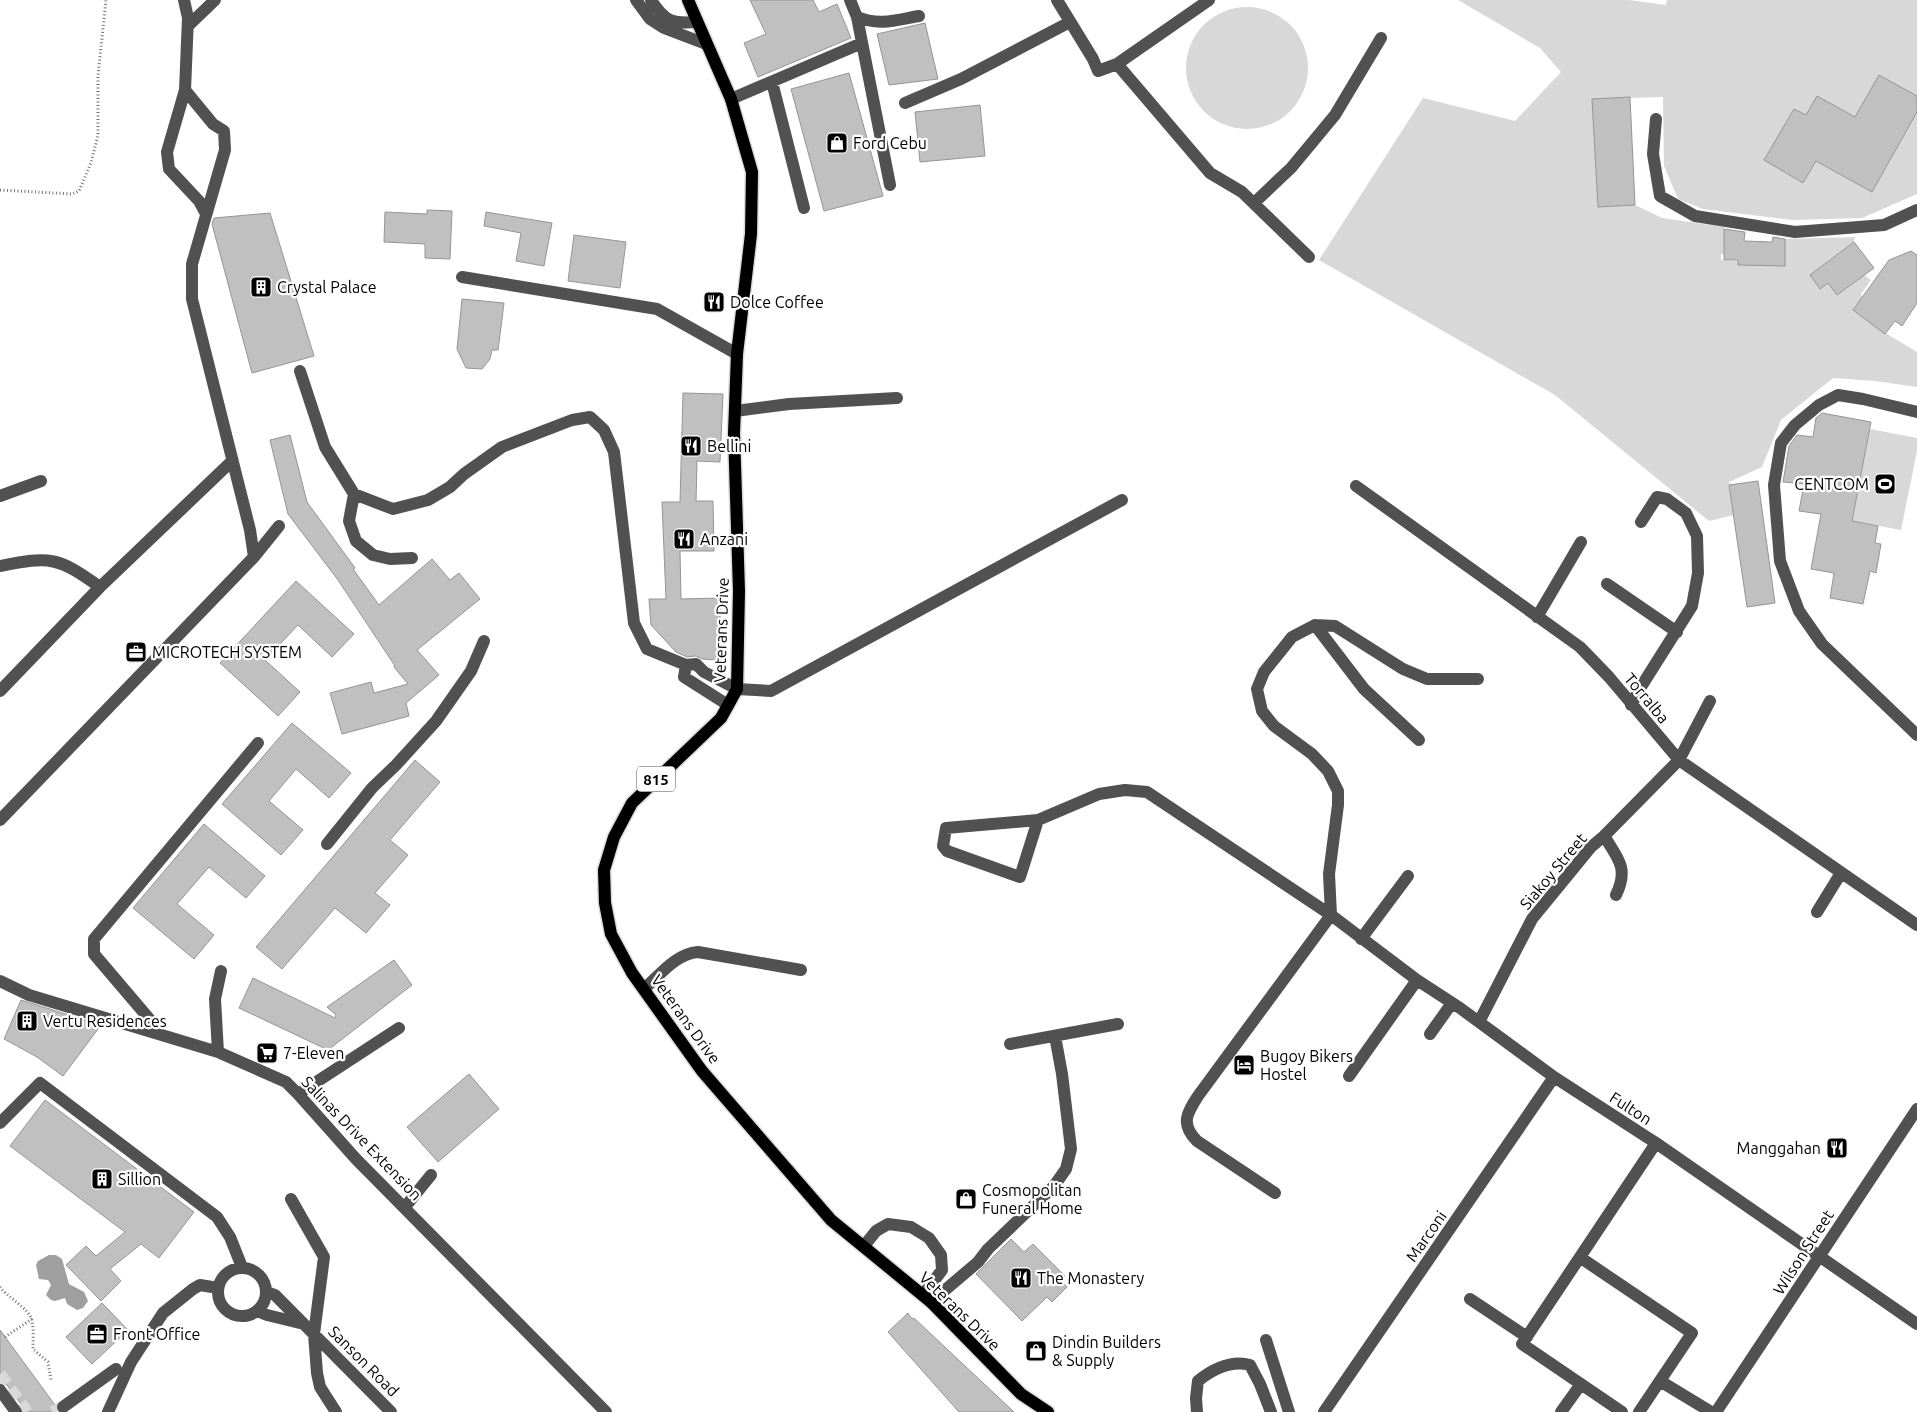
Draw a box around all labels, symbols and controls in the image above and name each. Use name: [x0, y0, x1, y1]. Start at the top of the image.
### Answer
shop icon: Ford Cebu: [825, 131, 849, 155]
place label: Ford Cebu: [853, 134, 927, 152]
building icon: Crystal Palace: [249, 275, 273, 299]
place label: Crystal Palace: [277, 278, 377, 296]
restaurant icon: Dolce Coffee: [702, 290, 726, 314]
place label: Dolce Coffee: [730, 293, 824, 311]
restaurant icon: Bellini: [679, 434, 703, 458]
place label: Bellini: [707, 437, 751, 455]
sports icon: CENTCOM: [1873, 472, 1897, 496]
place label: CENTCOM: [1794, 475, 1869, 493]
restaurant icon: Anzani: [672, 527, 696, 551]
place label: Anzani: [700, 530, 748, 548]
street label: Veterans Drive: [710, 577, 732, 683]
office icon: MICROTECH SYSTEM: [124, 640, 148, 664]
place label: MICROTECH SYSTEM: [152, 643, 302, 661]
street label: Torralba: [1621, 669, 1673, 727]
road number: 815: [637, 766, 675, 792]
street label: Siakoy Street: [1516, 829, 1590, 913]
street label: Veterans Drive: [648, 971, 724, 1067]
building icon: Vertu Residences: [15, 1009, 39, 1033]
place label: Vertu Residences: [43, 1012, 167, 1030]
supermarket icon: 7-Eleven: [255, 1041, 279, 1065]
place label: 7-Eleven: [283, 1044, 344, 1062]
place label: Bugoy Bikers Hostel: [1260, 1047, 1353, 1083]
hotel icon: Bugoy Bikers Hostel: [1232, 1053, 1256, 1077]
street label: Salinas Drive Extension: [298, 1072, 426, 1204]
street label: Fulton: [1607, 1088, 1655, 1128]
restaurant icon: Manggahan: [1825, 1136, 1849, 1160]
place label: Manggahan: [1737, 1139, 1821, 1157]
building icon: Sillion: [90, 1167, 114, 1191]
place label: Sillion: [118, 1170, 161, 1188]
place label: Cosmopolitan Funeral Home: [982, 1181, 1083, 1217]
shop icon: Cosmopolitan Funeral Home: [954, 1187, 978, 1211]
street label: Wilson Street: [1769, 1206, 1837, 1298]
street label: Marconi: [1402, 1207, 1450, 1265]
restaurant icon: The Monastery: [1009, 1266, 1033, 1290]
street label: Veterans Drive: [916, 1268, 1004, 1354]
place label: The Monastery: [1037, 1269, 1145, 1287]
office icon: Front Office: [85, 1322, 109, 1346]
street label: Sanson Road: [325, 1322, 403, 1400]
place label: Front Office: [113, 1325, 200, 1343]
place label: Dindin Builders & Supply: [1052, 1333, 1161, 1369]
shop icon: Dindin Builders & Supply: [1024, 1339, 1048, 1363]

